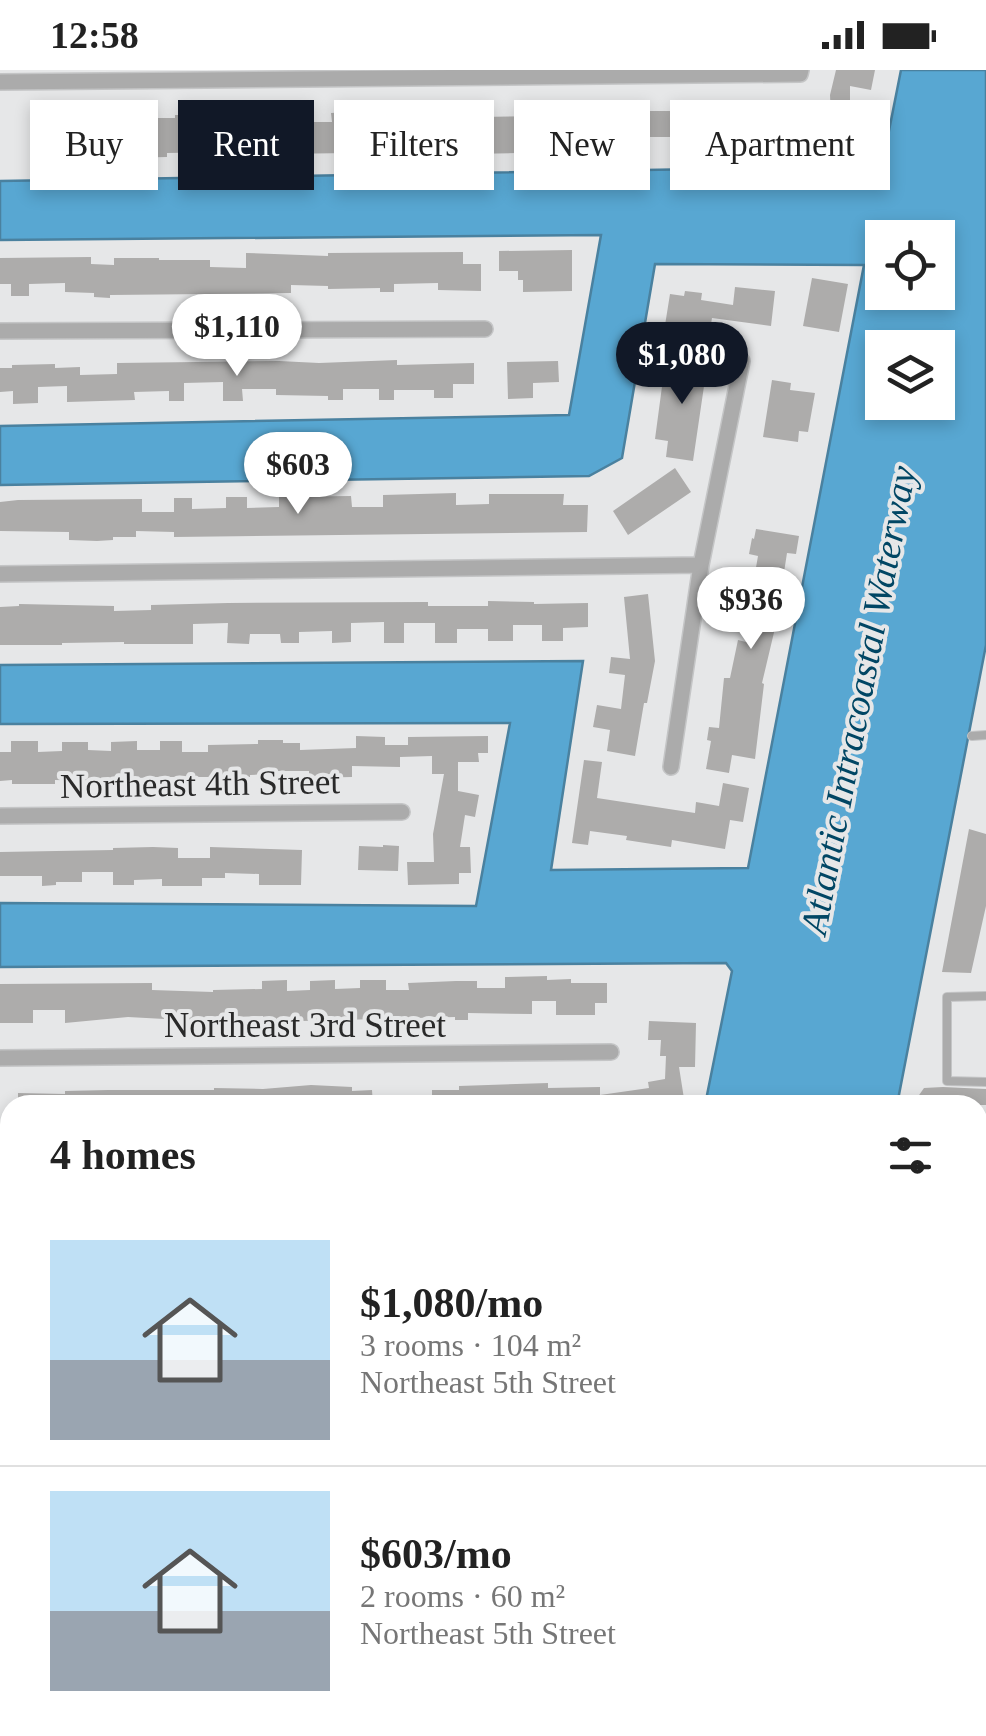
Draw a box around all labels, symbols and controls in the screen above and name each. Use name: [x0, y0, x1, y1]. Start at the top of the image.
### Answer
text: 12:58: [50, 14, 139, 56]
chip: Buy: [30, 100, 158, 190]
chip: Rent: [178, 100, 314, 190]
chip: Filters: [334, 100, 494, 190]
chip: New: [514, 100, 650, 190]
chip: Apartment: [670, 100, 890, 190]
map controls: [865, 220, 955, 420]
button: locate: [865, 220, 955, 310]
pin: $1,110: [156, 294, 318, 379]
text: $1,110: [194, 308, 280, 344]
pin: $1,080: [601, 322, 763, 407]
button: layers: [865, 330, 955, 420]
text: $1,080: [638, 336, 726, 372]
pin: $603: [239, 432, 357, 517]
text: $603: [266, 446, 330, 482]
water label: Atlantic Intracoastal Waterway: [791, 462, 924, 940]
pin: $936: [692, 567, 810, 652]
text: $936: [719, 581, 783, 617]
street label: Northeast 4th Street: [60, 762, 341, 806]
street label: Northeast 3rd Street: [164, 1006, 446, 1045]
icon: filters: [883, 1128, 938, 1183]
text: 4 homes: [50, 1132, 196, 1178]
icon: home: [130, 1280, 250, 1400]
text: $1,080/mo: [360, 1280, 543, 1326]
text: 3 rooms · 104 m²: [360, 1327, 581, 1363]
text: Northeast 5th Street: [360, 1364, 616, 1400]
icon: home: [130, 1531, 250, 1651]
text: $603/mo: [360, 1531, 512, 1577]
text: 2 rooms · 60 m²: [360, 1578, 565, 1614]
text: Northeast 5th Street: [360, 1615, 616, 1651]

